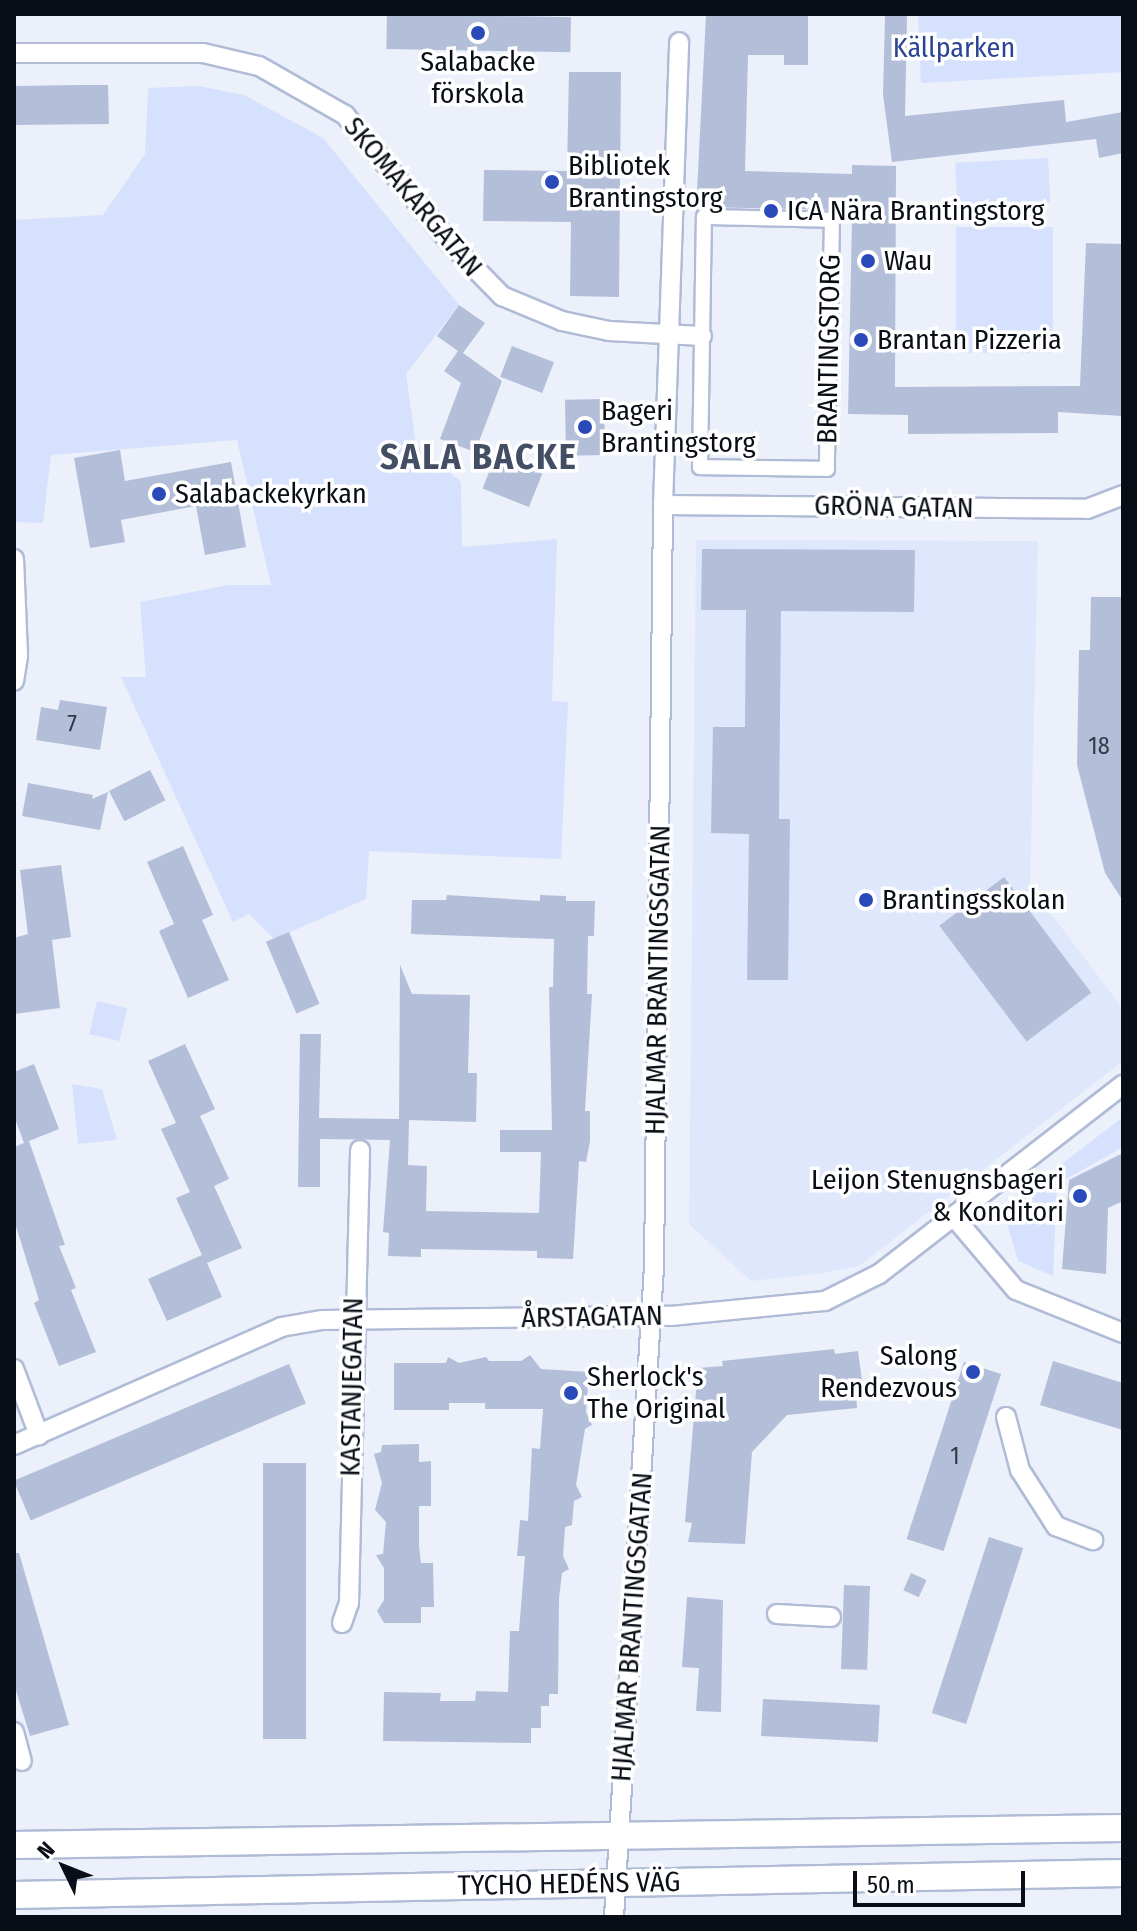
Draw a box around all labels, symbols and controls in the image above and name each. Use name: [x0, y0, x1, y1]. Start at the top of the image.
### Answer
marker: Salabacke förskola: [469, 24, 487, 42]
park label: Källparken: [893, 31, 1015, 65]
place label: Salabacke förskola: [420, 45, 536, 111]
street label: SKOMAKARGATAN: [337, 111, 489, 283]
place label: Bibliotek Brantingstorg: [568, 149, 723, 215]
marker: Bibliotek Brantingstorg: [543, 173, 561, 191]
place label: ICA Nära Brantingstorg: [787, 194, 1044, 228]
marker: ICA Nära Brantingstorg: [762, 202, 780, 220]
place label: Wau: [884, 244, 932, 278]
marker: Wau: [859, 252, 877, 270]
street label: BRANTINGSTORG: [811, 254, 847, 444]
place label: Brantan Pizzeria: [877, 323, 1062, 357]
marker: Brantan Pizzeria: [852, 331, 870, 349]
place label: Bageri Brantingstorg: [601, 394, 756, 460]
marker: Bageri Brantingstorg: [576, 418, 594, 436]
district label: SALA BACKE: [380, 436, 578, 480]
place label: Salabackekyrkan: [175, 477, 367, 511]
marker: Salabackekyrkan: [150, 485, 168, 503]
street label: GRÖNA GATAN: [814, 489, 974, 525]
house number: 7: [67, 711, 77, 739]
house number: 18: [1088, 733, 1110, 761]
street label: HJALMAR BRANTINGSGATAN: [638, 825, 678, 1135]
place label: Brantingsskolan: [882, 883, 1066, 917]
marker: Brantingsskolan: [857, 891, 875, 909]
place label: Leijon Stenugnsbageri & Konditori: [811, 1163, 1064, 1229]
marker: Leijon Stenugnsbageri & Konditori: [1071, 1187, 1089, 1205]
street label: KASTANJEGATAN: [334, 1297, 370, 1477]
street label: ÅRSTAGATAN: [521, 1299, 663, 1335]
place label: Salong Rendezvous: [820, 1339, 957, 1405]
place label: Sherlock's The Original: [587, 1360, 725, 1426]
marker: Salong Rendezvous: [964, 1363, 982, 1381]
marker: Sherlock's The Original: [562, 1384, 580, 1402]
house number: 1: [950, 1443, 960, 1471]
street label: HJALMAR BRANTINGSGATAN: [604, 1471, 660, 1783]
north arrow: [24, 1827, 104, 1907]
text: N: [32, 1836, 60, 1864]
scale bar: [857, 1855, 1029, 1905]
street label: TYCHO HEDÉNS VÄG: [457, 1865, 681, 1903]
text: 50 m: [867, 1871, 915, 1899]

